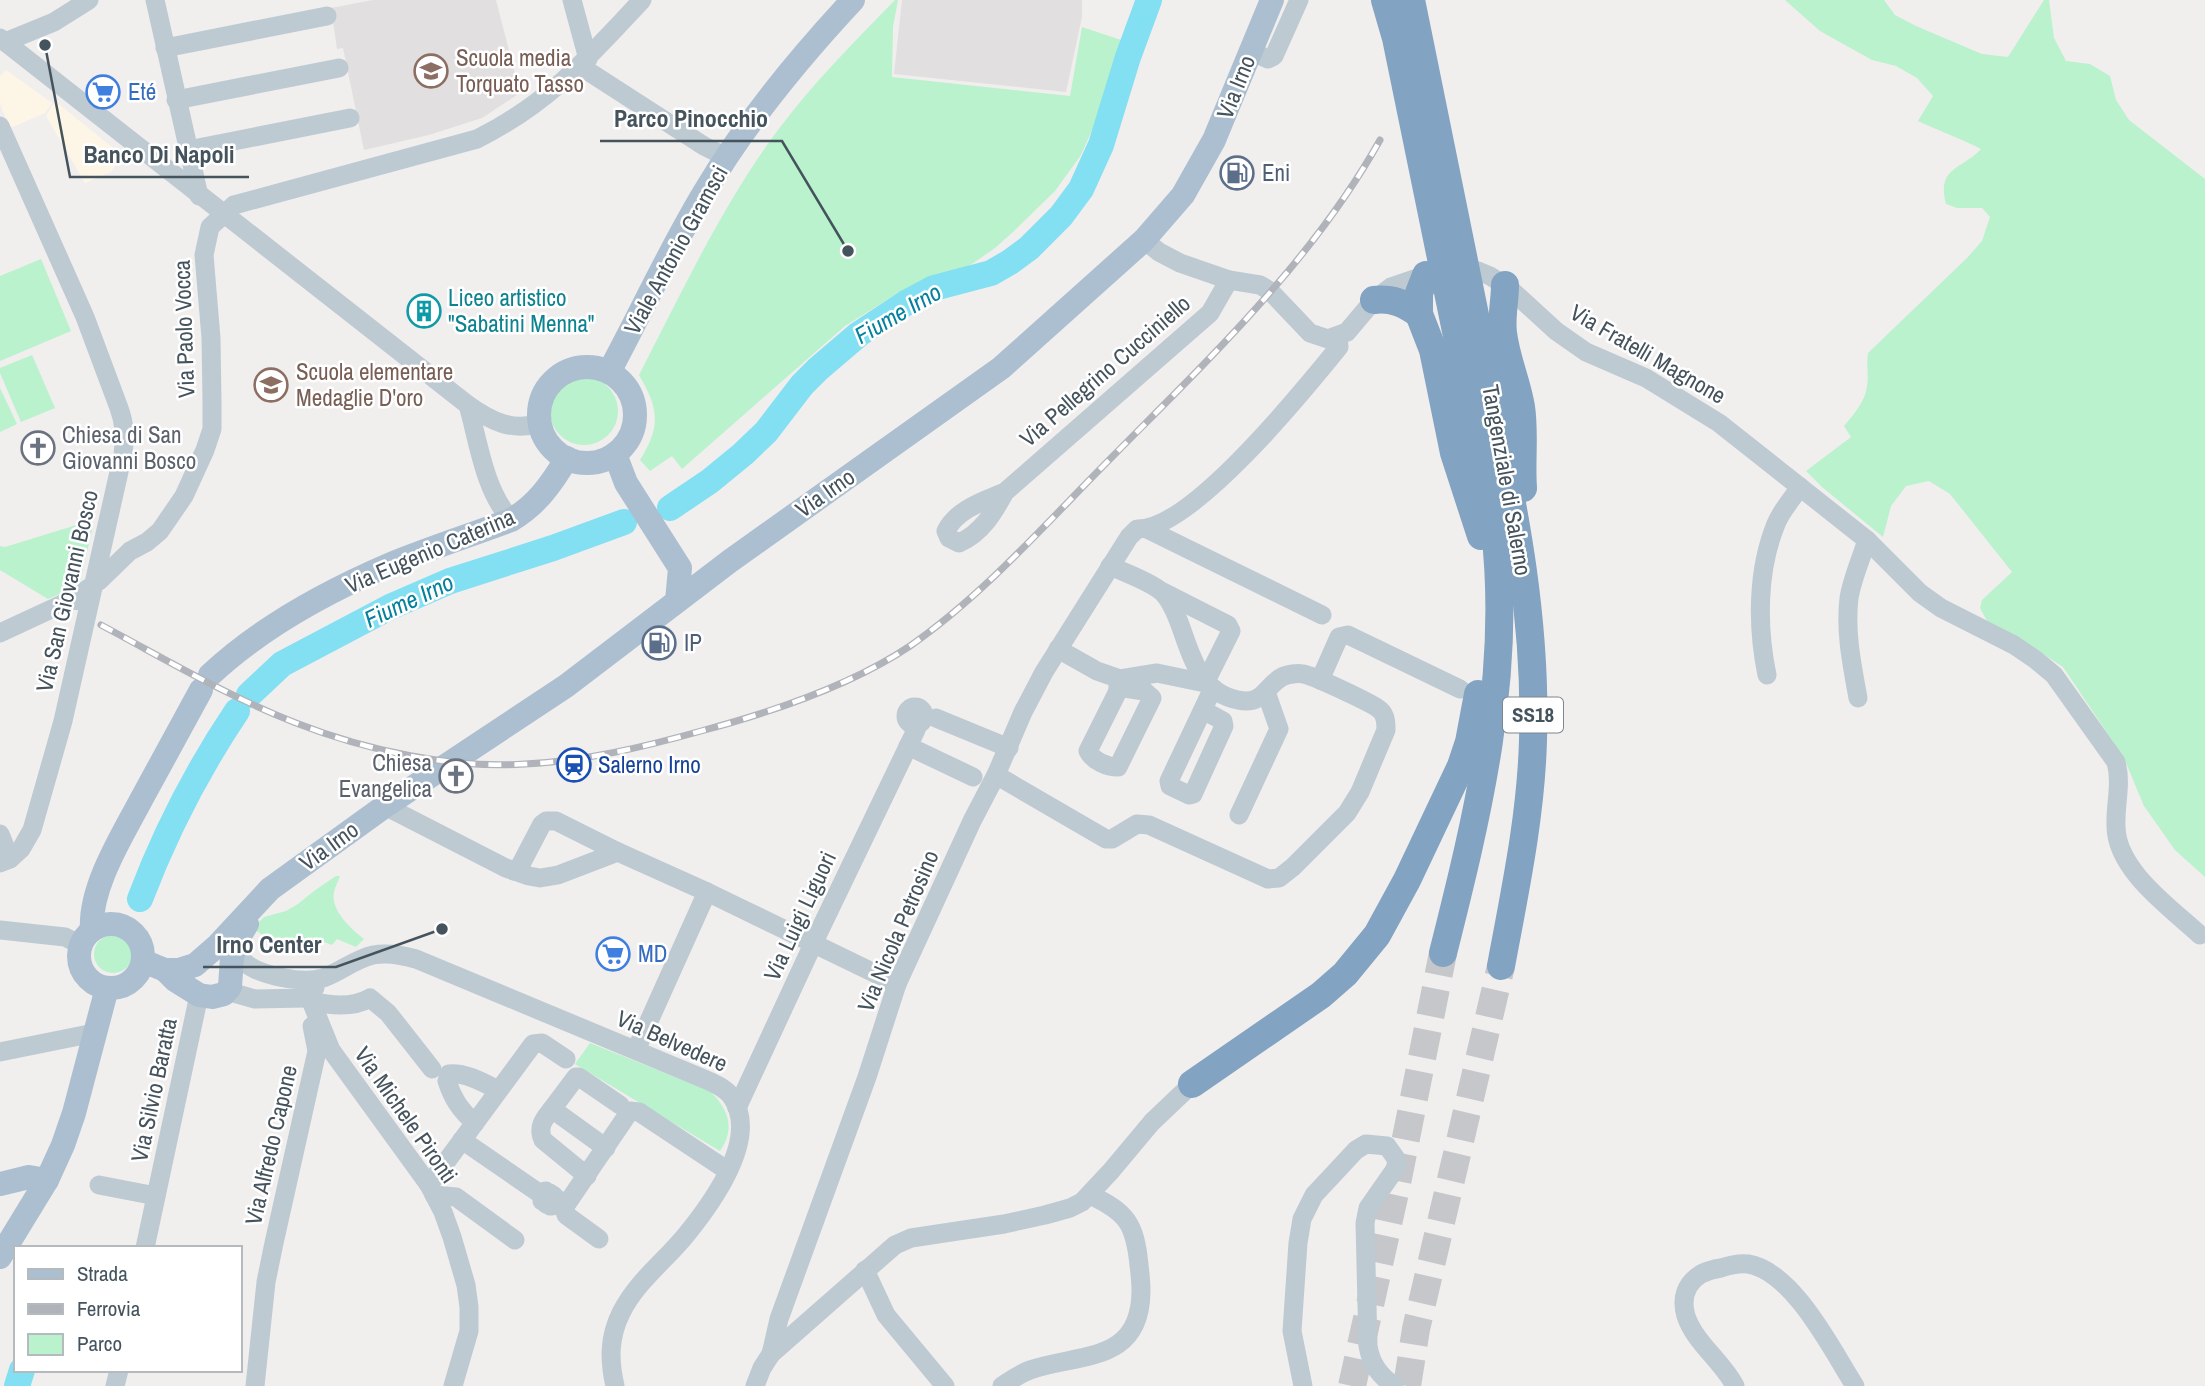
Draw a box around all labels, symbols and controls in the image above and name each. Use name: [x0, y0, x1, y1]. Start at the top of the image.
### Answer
place label: Scuola media Torquato Tasso: [456, 42, 584, 99]
street label: Via Irno: [1209, 51, 1262, 123]
school or university icon: Scuola media Torquato Tasso: [412, 52, 450, 90]
supermarket icon: Eté: [84, 73, 122, 111]
place label: Eté: [128, 76, 156, 107]
callout: Parco Pinocchio: [600, 96, 782, 141]
text: Parco Pinocchio: [614, 102, 768, 134]
callout: Banco Di Napoli: [70, 132, 249, 177]
text: Banco Di Napoli: [84, 138, 234, 170]
fuel station icon: Eni: [1218, 154, 1256, 192]
place label: Eni: [1262, 157, 1290, 188]
street label: Viale Antonio Gramsci: [616, 160, 735, 340]
street label: Via Paolo Vocca: [166, 259, 201, 399]
water label: Fiume Irno: [848, 275, 947, 351]
place label: Liceo artistico "Sabatini Menna": [448, 282, 595, 339]
street label: Via Pellegrino Cucciniello: [1013, 288, 1197, 453]
building icon: Liceo artistico "Sabatini Menna": [405, 292, 443, 330]
street label: Via Fratelli Magnone: [1565, 296, 1732, 411]
place label: Scuola elementare Medaglie D'oro: [296, 356, 453, 413]
school or university icon: Scuola elementare Medaglie D'oro: [252, 366, 290, 404]
street label: Tangenziale di Salerno: [1475, 382, 1540, 578]
place label: Chiesa di San Giovanni Bosco: [62, 419, 196, 476]
church icon: Chiesa di San Giovanni Bosco: [19, 429, 57, 467]
street label: Via Irno: [789, 461, 861, 524]
street label: Via San Giovanni Bosco: [28, 487, 105, 695]
street label: Via Eugenio Caterina: [340, 501, 520, 600]
water label: Fiume Irno: [359, 565, 459, 635]
fuel station icon: IP: [640, 624, 678, 662]
place label: IP: [684, 627, 702, 658]
road number: SS18: [1503, 698, 1563, 732]
station icon: Salerno Irno: [555, 746, 593, 784]
place label: Chiesa Evangelica: [339, 747, 433, 804]
place label: Salerno Irno: [598, 749, 701, 780]
church icon: Chiesa Evangelica: [437, 757, 475, 795]
street label: Via Irno: [293, 814, 364, 877]
street label: Via Nicola Petrosino: [850, 845, 946, 1016]
street label: Via Luigi Liguori: [756, 846, 843, 985]
callout: Irno Center: [203, 922, 336, 967]
text: Irno Center: [217, 928, 322, 960]
supermarket icon: MD: [594, 935, 632, 973]
place label: MD: [638, 938, 667, 969]
street label: Via Belvedere: [612, 1002, 732, 1079]
street label: Via Silvio Baratta: [123, 1015, 184, 1165]
street label: Via Michele Pironti: [348, 1040, 465, 1189]
street label: Via Alfredo Capone: [237, 1062, 304, 1228]
legend: [14, 1246, 242, 1372]
text: Strada: [77, 1259, 128, 1288]
text: Ferrovia: [77, 1294, 141, 1323]
text: Parco: [77, 1329, 122, 1358]

